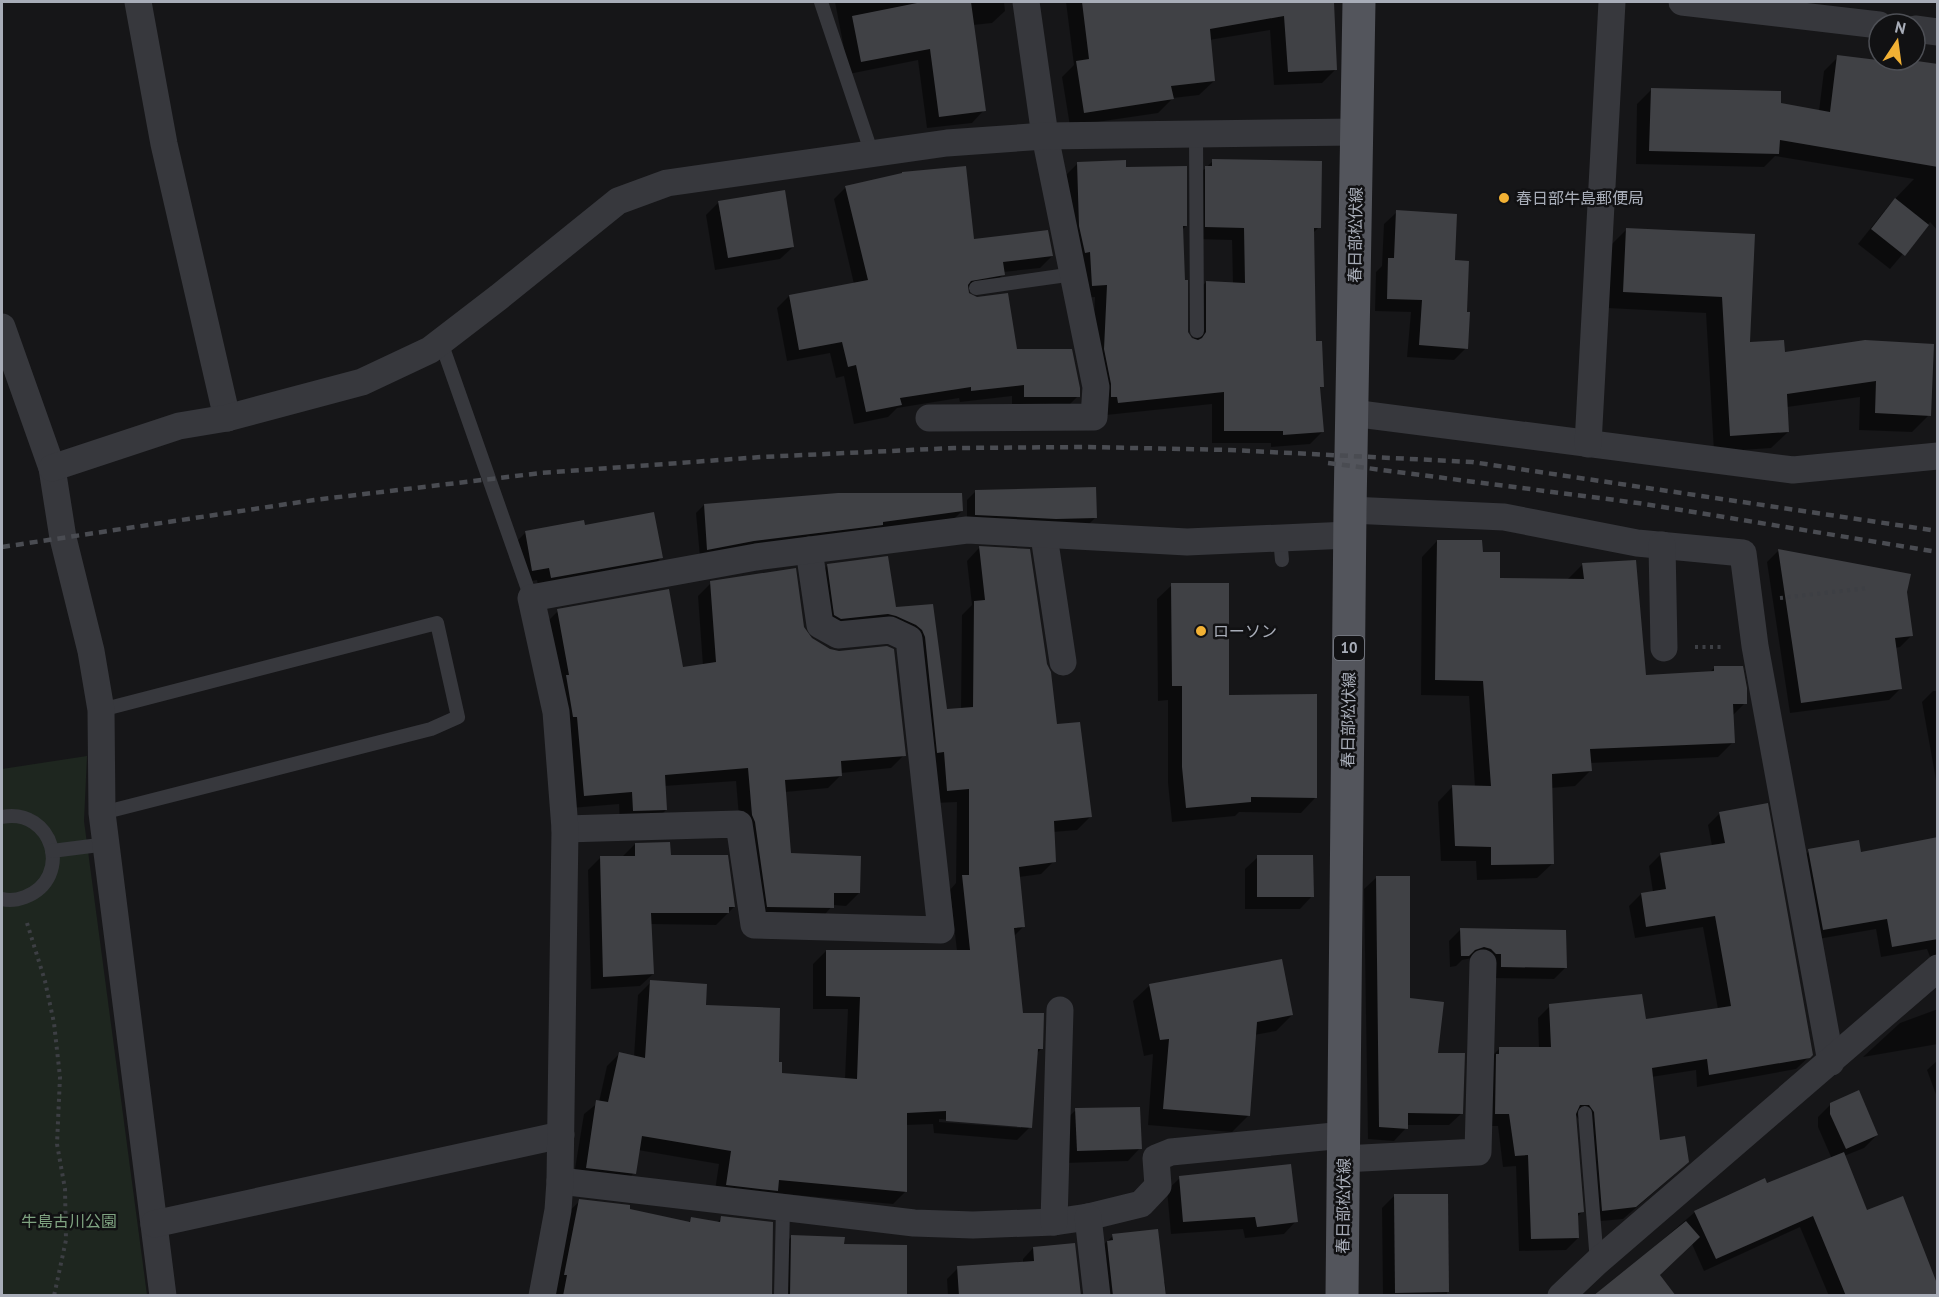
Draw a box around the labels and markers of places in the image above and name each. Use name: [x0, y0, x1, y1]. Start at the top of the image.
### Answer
place label: 春日部牛島郵便局: [1516, 188, 1644, 208]
marker: 春日部牛島郵便局: [1497, 191, 1511, 205]
place label: ローソン: [1213, 621, 1277, 641]
marker: ローソン: [1194, 624, 1208, 638]

